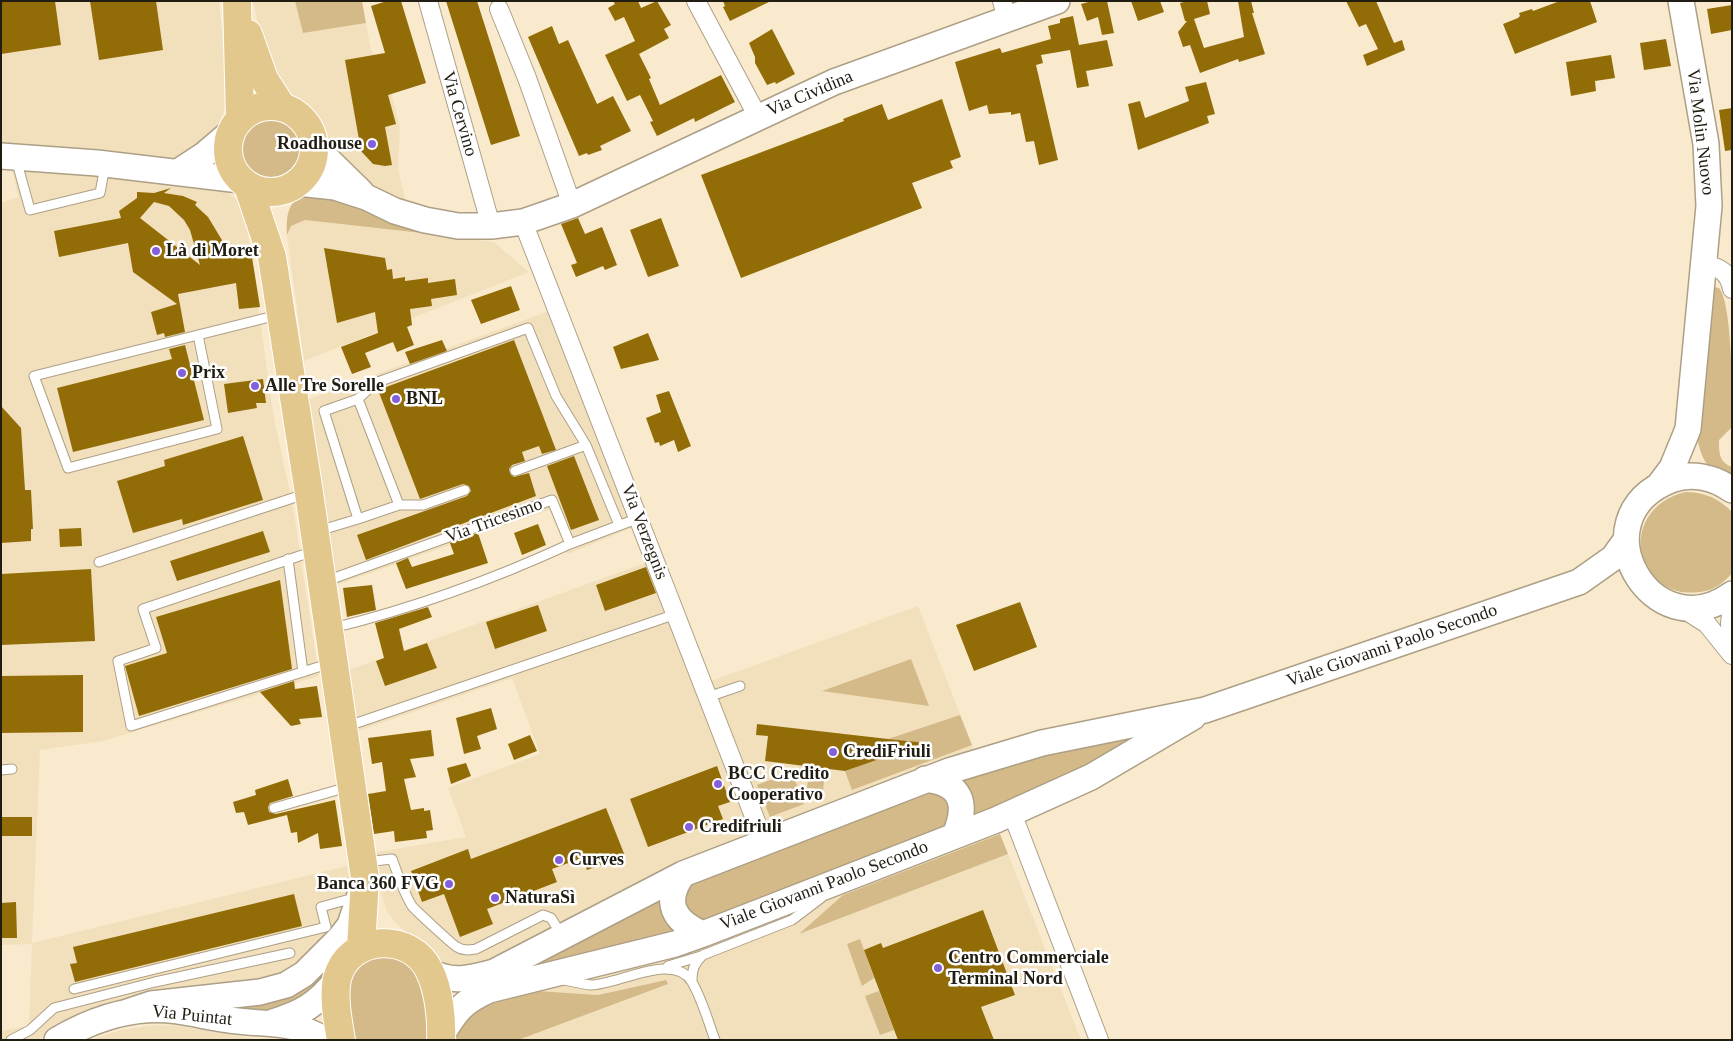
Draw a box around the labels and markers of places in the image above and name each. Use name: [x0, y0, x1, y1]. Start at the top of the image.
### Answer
place label: Roadhouse: [277, 133, 362, 155]
marker: Roadhouse: [366, 138, 378, 150]
place label: Là di Moret: [166, 240, 259, 262]
marker: Là di Moret: [150, 245, 162, 257]
place label: Prix: [192, 362, 225, 384]
marker: Prix: [176, 367, 188, 379]
place label: Alle Tre Sorelle: [265, 375, 384, 397]
marker: Alle Tre Sorelle: [249, 380, 261, 392]
place label: BNL: [406, 388, 443, 410]
marker: BNL: [390, 393, 402, 405]
place label: CrediFriuli: [843, 741, 931, 763]
marker: CrediFriuli: [827, 746, 839, 758]
place label: BCC Credito Cooperativo: [728, 763, 829, 806]
marker: BCC Credito Cooperativo: [712, 778, 724, 790]
place label: Credifriuli: [699, 816, 782, 838]
marker: Credifriuli: [683, 821, 695, 833]
place label: Curves: [569, 849, 624, 871]
marker: Curves: [553, 854, 565, 866]
place label: Banca 360 FVG: [317, 873, 439, 895]
marker: Banca 360 FVG: [443, 878, 455, 890]
place label: NaturaSì: [505, 887, 575, 909]
marker: NaturaSì: [489, 892, 501, 904]
place label: Centro Commerciale Terminal Nord: [948, 947, 1109, 990]
marker: Centro Commerciale Terminal Nord: [932, 962, 944, 974]

